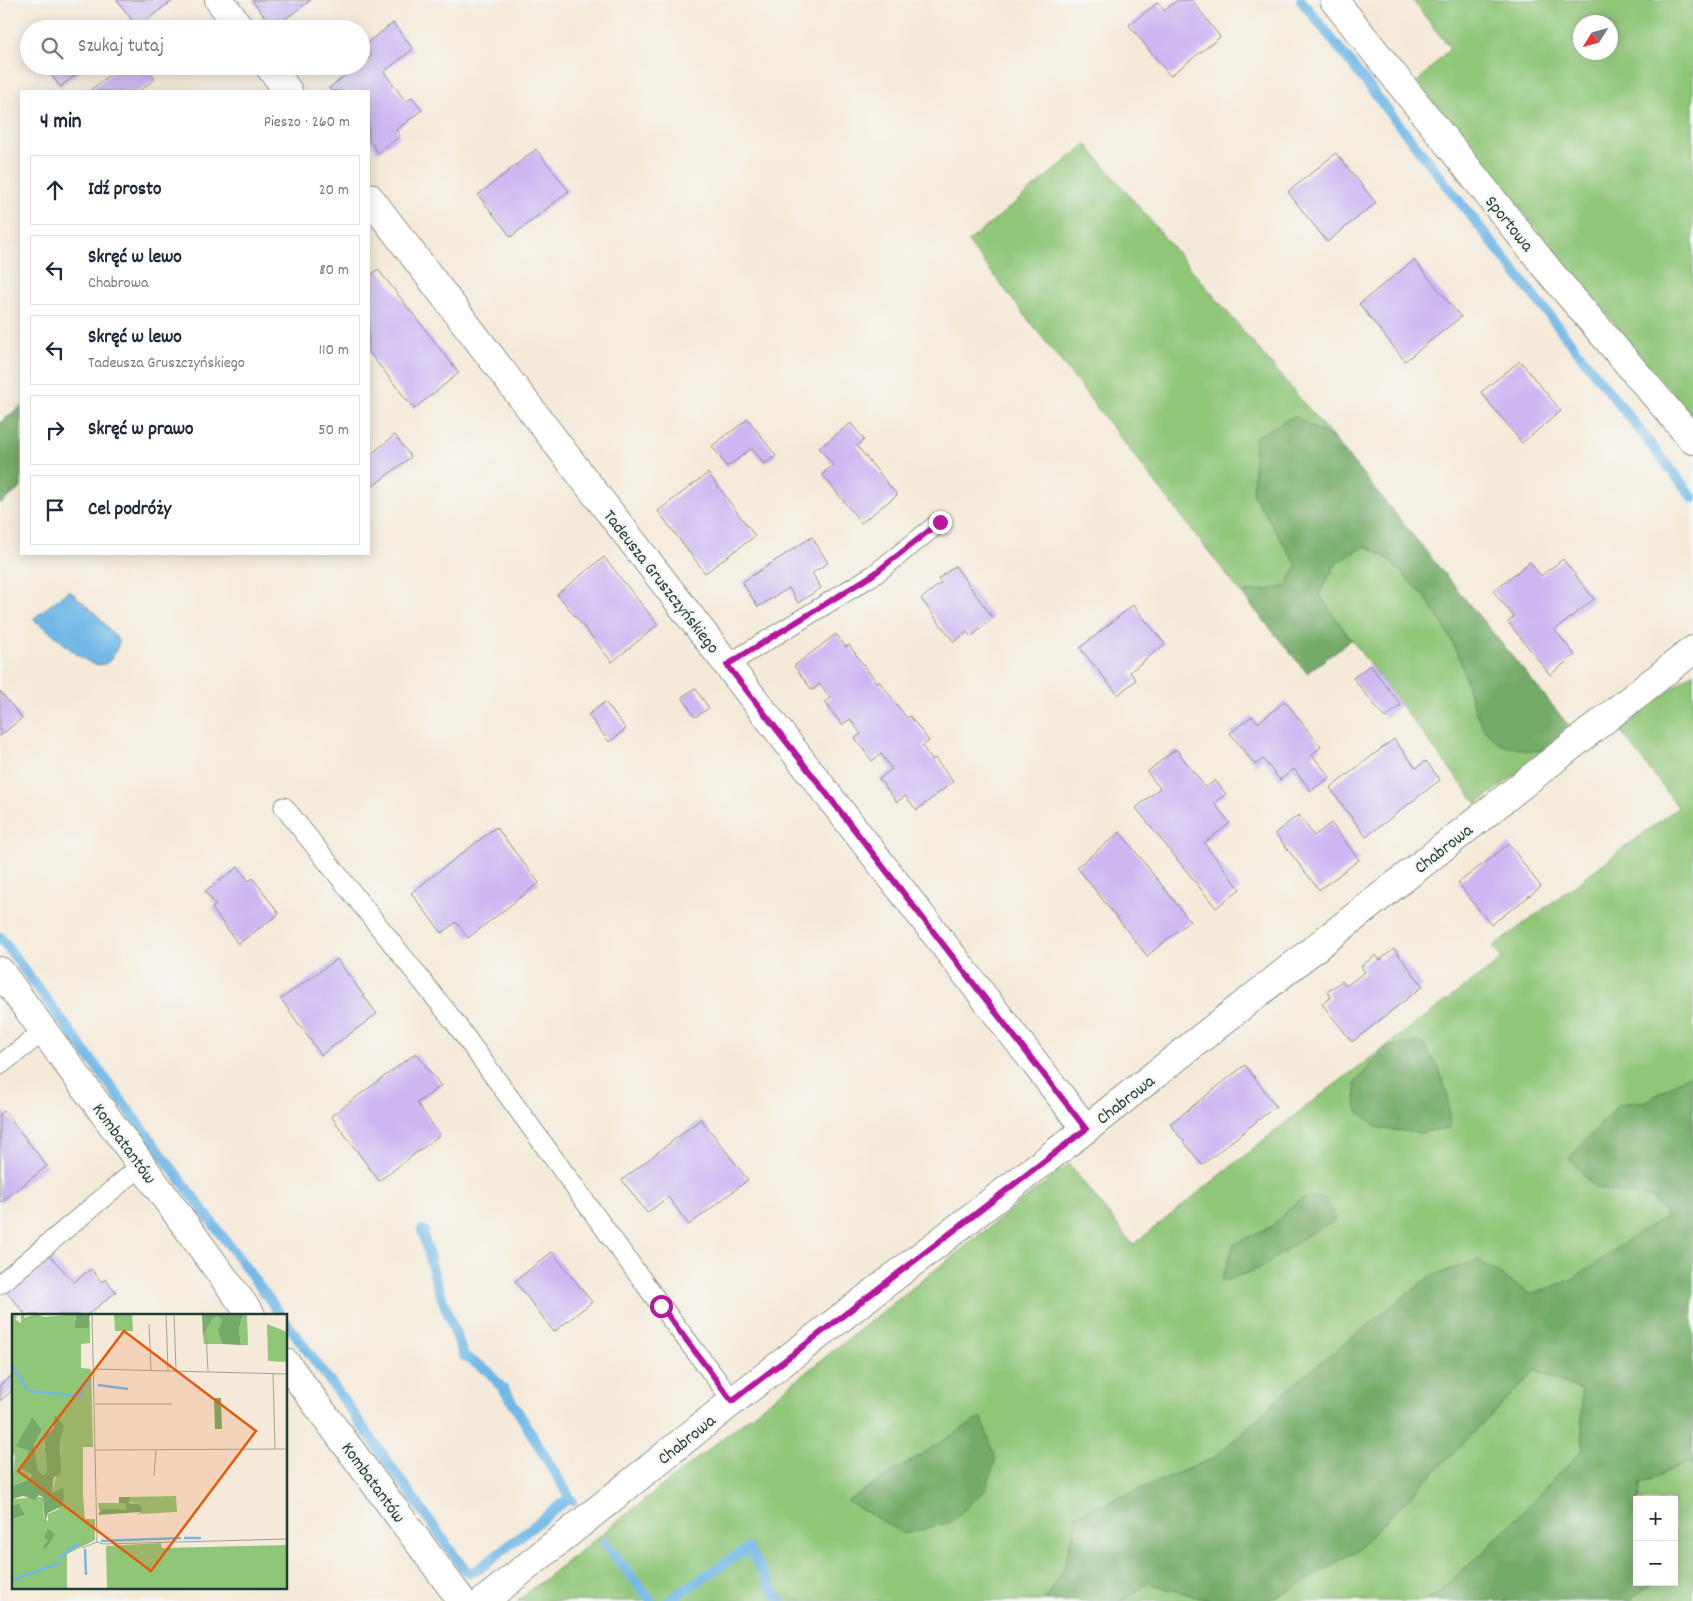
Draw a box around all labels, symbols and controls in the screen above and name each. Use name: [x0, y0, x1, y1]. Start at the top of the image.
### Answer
north arrow: [1573, 15, 1618, 60]
search box: [20, 20, 370, 75]
icon: search: [38, 34, 66, 62]
text: Szukaj tutaj: [78, 34, 164, 61]
text: 4 min: [40, 108, 82, 138]
text: Pieszo · 260 m: [264, 111, 350, 134]
icon: ahead: [41, 176, 69, 204]
text: Idź prosto: [88, 177, 161, 204]
text: 20 m: [319, 179, 349, 202]
street label: Sportowa: [1478, 191, 1539, 258]
text: Skręć w lewo: [88, 245, 182, 272]
icon: left: [41, 256, 69, 284]
text: 80 m: [319, 259, 349, 282]
text: Chabrowa: [88, 272, 149, 295]
text: Skręć w lewo: [88, 325, 182, 352]
icon: left: [41, 336, 69, 364]
text: 110 m: [319, 339, 349, 362]
text: Tadeusza Gruszczyńskiego: [88, 352, 245, 375]
icon: right: [41, 416, 69, 444]
text: Skręć w prawo: [88, 417, 194, 444]
text: 50 m: [318, 419, 349, 442]
icon: arrive: [41, 496, 69, 524]
text: Cel podróży: [88, 497, 171, 524]
street label: Tadeusza Gruszczyńskiego: [596, 505, 724, 660]
route end: [929, 511, 952, 534]
street label: Chabrowa: [1410, 819, 1480, 881]
street label: Chabrowa: [1092, 1070, 1162, 1132]
street label: Kombatantów: [85, 1099, 161, 1190]
route start: [650, 1295, 673, 1318]
inset map: [12, 1314, 288, 1588]
street label: Chabrowa: [653, 1409, 722, 1472]
street label: Kombatantów: [334, 1438, 410, 1529]
map controls: [1633, 1496, 1678, 1586]
button: +: [1633, 1496, 1678, 1541]
button: −: [1633, 1541, 1678, 1586]

